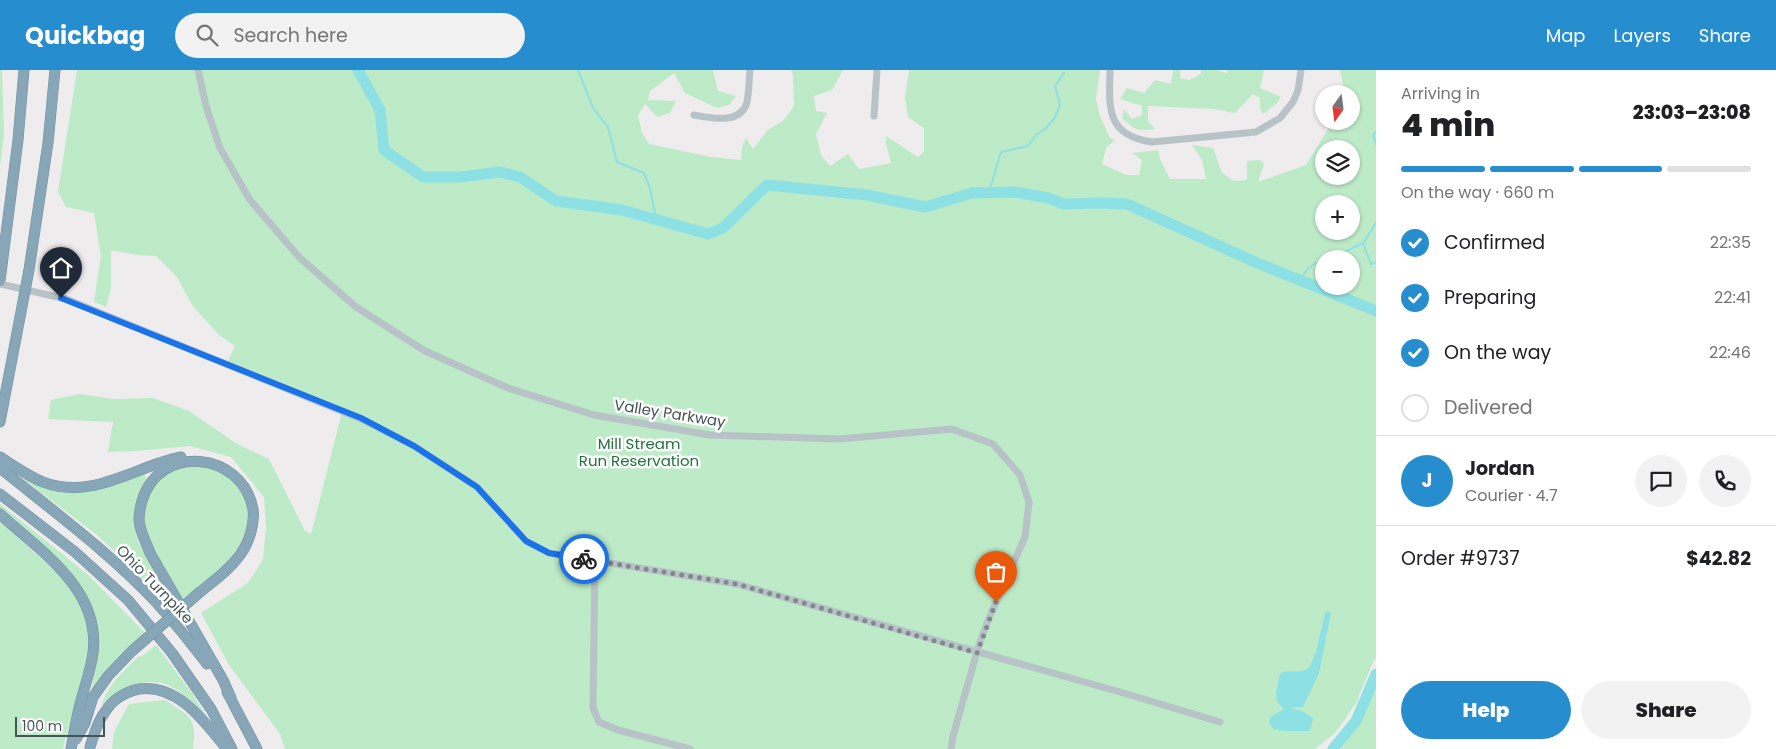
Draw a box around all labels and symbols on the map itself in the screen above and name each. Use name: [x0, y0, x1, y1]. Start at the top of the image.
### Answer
north arrow: [1315, 85, 1360, 130]
pin: [40, 247, 82, 298]
street label: Valley Parkway: [613, 394, 728, 432]
park label: Mill Stream Run Reservation: [579, 433, 699, 471]
courier: [559, 534, 609, 584]
street label: Ohio Turnpike: [112, 540, 198, 628]
pin: [975, 551, 1017, 602]
scale bar: [15, 714, 105, 737]

